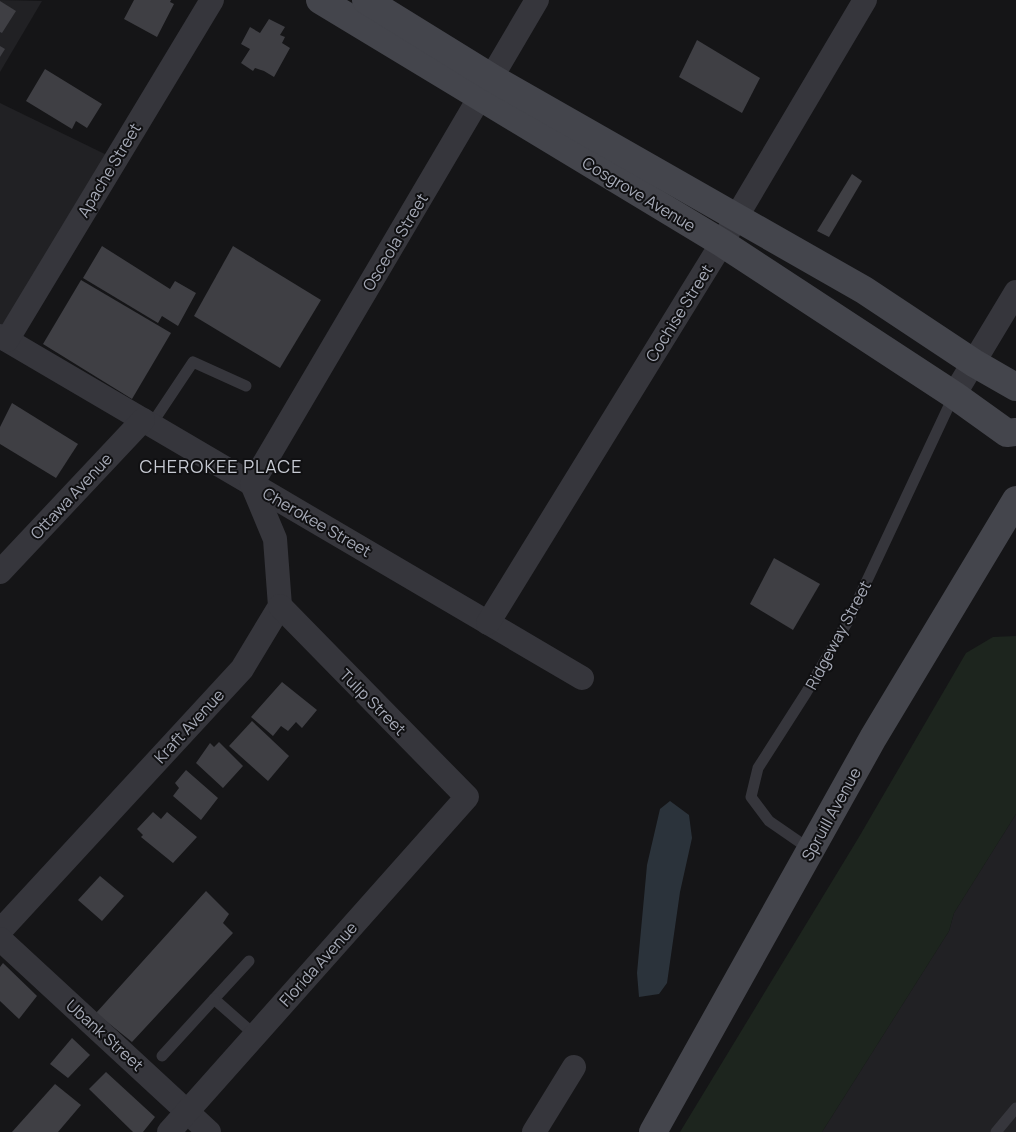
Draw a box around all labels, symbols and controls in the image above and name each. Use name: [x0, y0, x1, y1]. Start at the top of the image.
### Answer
street label: Apache Street: [72, 119, 146, 221]
street label: Cosgrove Avenue: [578, 151, 700, 237]
street label: Osceola Street: [357, 189, 433, 295]
street label: Cochise Street: [640, 260, 718, 366]
street label: Ottawa Avenue: [25, 448, 117, 544]
district label: CHEROKEE PLACE: [140, 454, 302, 478]
street label: Cherokee Street: [259, 482, 375, 562]
street label: Ridgeway Street: [800, 577, 876, 693]
street label: Tulip Street: [335, 664, 411, 740]
street label: Kraft Avenue: [149, 684, 229, 768]
street label: Spruill Avenue: [796, 763, 866, 865]
street label: Florida Avenue: [274, 917, 362, 1011]
street label: Ubank Street: [62, 994, 148, 1076]

